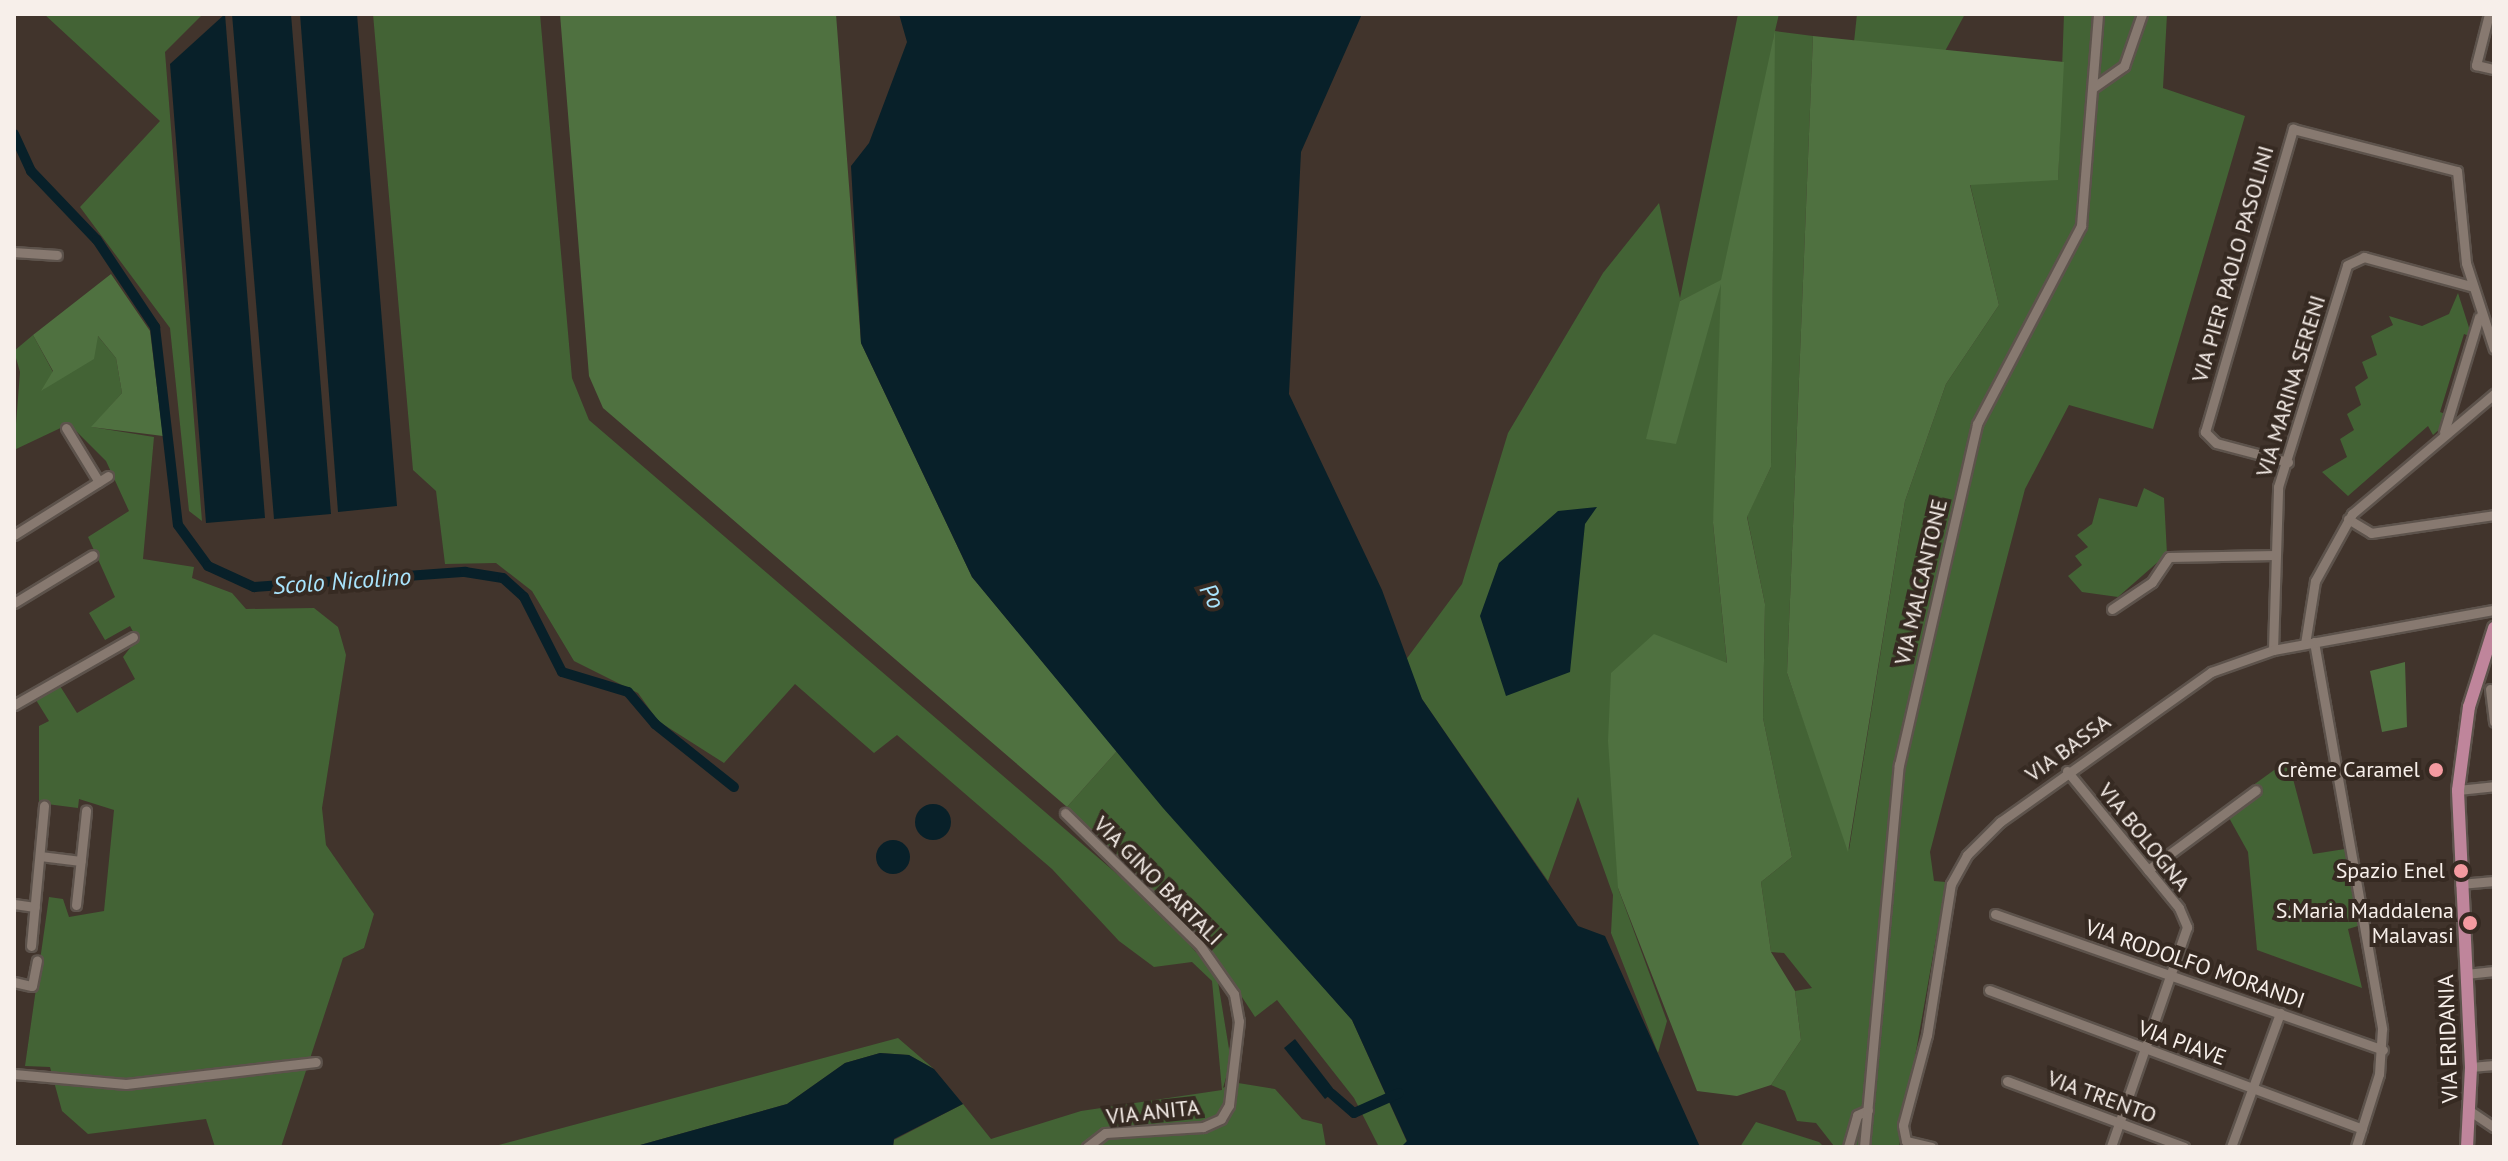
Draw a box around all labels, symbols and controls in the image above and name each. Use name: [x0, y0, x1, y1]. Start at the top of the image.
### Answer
street label: VIA PIER PAOLO PASOLINI: [2186, 142, 2280, 386]
street label: VIA MARINA SERENI: [2251, 291, 2331, 481]
street label: VIA MALCANTONE: [1889, 496, 1953, 668]
water label: Scolo Nicolino: [272, 562, 412, 600]
water label: Po: [1193, 578, 1231, 614]
street label: VIA BASSA: [2020, 708, 2116, 788]
place label: Crème Caramel: [2277, 757, 2420, 783]
marker: Crème Caramel: [2427, 761, 2445, 779]
street label: VIA BOLOGNA: [2092, 778, 2196, 896]
street label: VIA GINO BARTALI: [1088, 811, 1228, 951]
place label: Spazio Enel: [2336, 858, 2445, 884]
marker: Spazio Enel: [2452, 862, 2470, 880]
place label: S.Maria Maddalena Malavasi: [2276, 897, 2454, 948]
street label: VIA RODOLFO MORANDI: [2081, 914, 2309, 1014]
marker: S.Maria Maddalena Malavasi: [2461, 914, 2479, 932]
street label: VIA ERIDANIA: [2433, 974, 2463, 1104]
street label: VIA PIAVE: [2134, 1015, 2230, 1071]
street label: VIA TRENTO: [2043, 1065, 2161, 1129]
street label: VIA ANITA: [1104, 1094, 1202, 1130]

